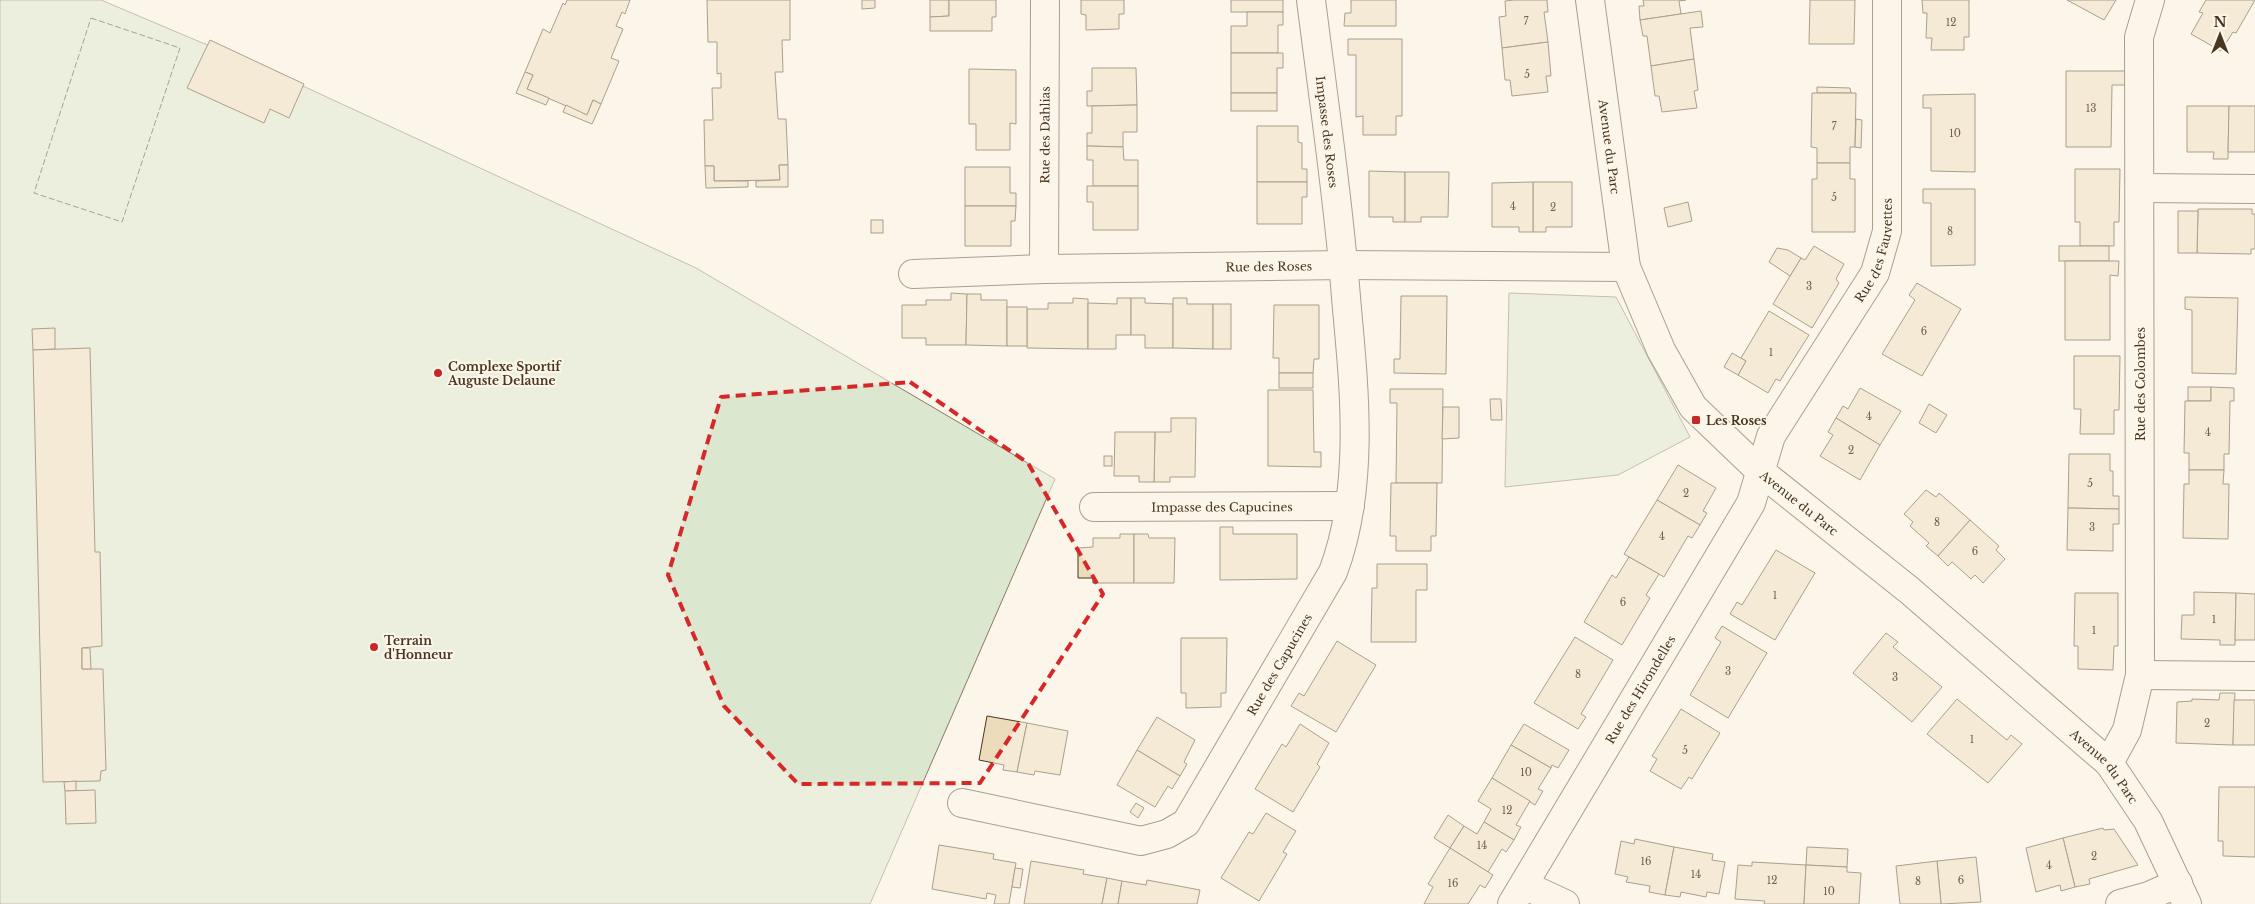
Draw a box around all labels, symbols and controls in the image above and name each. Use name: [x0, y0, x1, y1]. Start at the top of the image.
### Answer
north arrow: [2195, 10, 2245, 60]
text: N: [2213, 13, 2227, 31]
house number: 7: [1523, 15, 1529, 28]
house number: 12: [1946, 16, 1956, 29]
house number: 5: [1524, 68, 1530, 81]
street label: Impasse des Roses: [1313, 75, 1341, 189]
street label: Rue des Dahlias: [1037, 86, 1052, 184]
street label: Avenue du Parc: [1596, 97, 1624, 196]
house number: 13: [2086, 102, 2096, 115]
house number: 7: [1831, 120, 1837, 133]
house number: 10: [1949, 127, 1961, 140]
house number: 5: [1831, 191, 1837, 204]
street label: Rue des Fauvettes: [1851, 198, 1895, 305]
house number: 4: [1510, 200, 1516, 213]
house number: 2: [1550, 201, 1556, 214]
house number: 8: [1947, 225, 1953, 238]
street label: Rue des Roses: [1225, 258, 1312, 274]
house number: 3: [1806, 280, 1812, 293]
house number: 6: [1921, 325, 1927, 338]
street label: Rue des Colombes: [2133, 327, 2148, 441]
house number: 1: [1769, 346, 1773, 359]
place label: Complexe Sportif Auguste Delaune: [447, 359, 562, 388]
marker: Complexe Sportif Auguste Delaune: [432, 367, 444, 379]
house number: 4: [1866, 410, 1872, 423]
place label: Les Roses: [1706, 413, 1767, 428]
marker: Les Roses: [1690, 414, 1702, 426]
house number: 4: [2205, 426, 2211, 439]
house number: 2: [1848, 444, 1854, 457]
street label: Avenue du Parc: [1757, 466, 1842, 539]
house number: 5: [2087, 477, 2093, 490]
house number: 2: [1683, 487, 1689, 500]
street label: Impasse des Capucines: [1151, 499, 1293, 514]
house number: 8: [1934, 516, 1940, 529]
house number: 3: [2089, 521, 2095, 534]
house number: 4: [1659, 530, 1665, 543]
house number: 6: [1972, 545, 1978, 558]
house number: 1: [1773, 589, 1777, 602]
house number: 6: [1620, 596, 1626, 609]
street label: Rue des Capucines: [1243, 611, 1315, 718]
house number: 1: [2212, 613, 2216, 626]
house number: 1: [2092, 624, 2096, 637]
street label: Rue des Hirondelles: [1602, 632, 1678, 746]
place label: Terrain d'Honneur: [384, 633, 453, 662]
marker: Terrain d'Honneur: [368, 641, 380, 653]
house number: 3: [1725, 665, 1731, 678]
house number: 8: [1575, 668, 1581, 681]
house number: 3: [1892, 671, 1898, 684]
house number: 2: [2204, 717, 2210, 730]
street label: Avenue du Parc: [2067, 725, 2142, 807]
house number: 1: [1970, 733, 1974, 746]
house number: 5: [1682, 744, 1688, 757]
house number: 10: [1520, 766, 1532, 779]
house number: 12: [1502, 804, 1512, 817]
house number: 14: [1477, 839, 1487, 852]
house number: 2: [2091, 850, 2097, 863]
house number: 16: [1641, 855, 1651, 868]
house number: 4: [2046, 859, 2052, 872]
house number: 14: [1691, 868, 1701, 881]
house number: 12: [1767, 874, 1777, 887]
house number: 6: [1958, 874, 1964, 887]
house number: 8: [1915, 875, 1921, 888]
house number: 16: [1448, 877, 1458, 890]
house number: 10: [1823, 885, 1835, 898]

